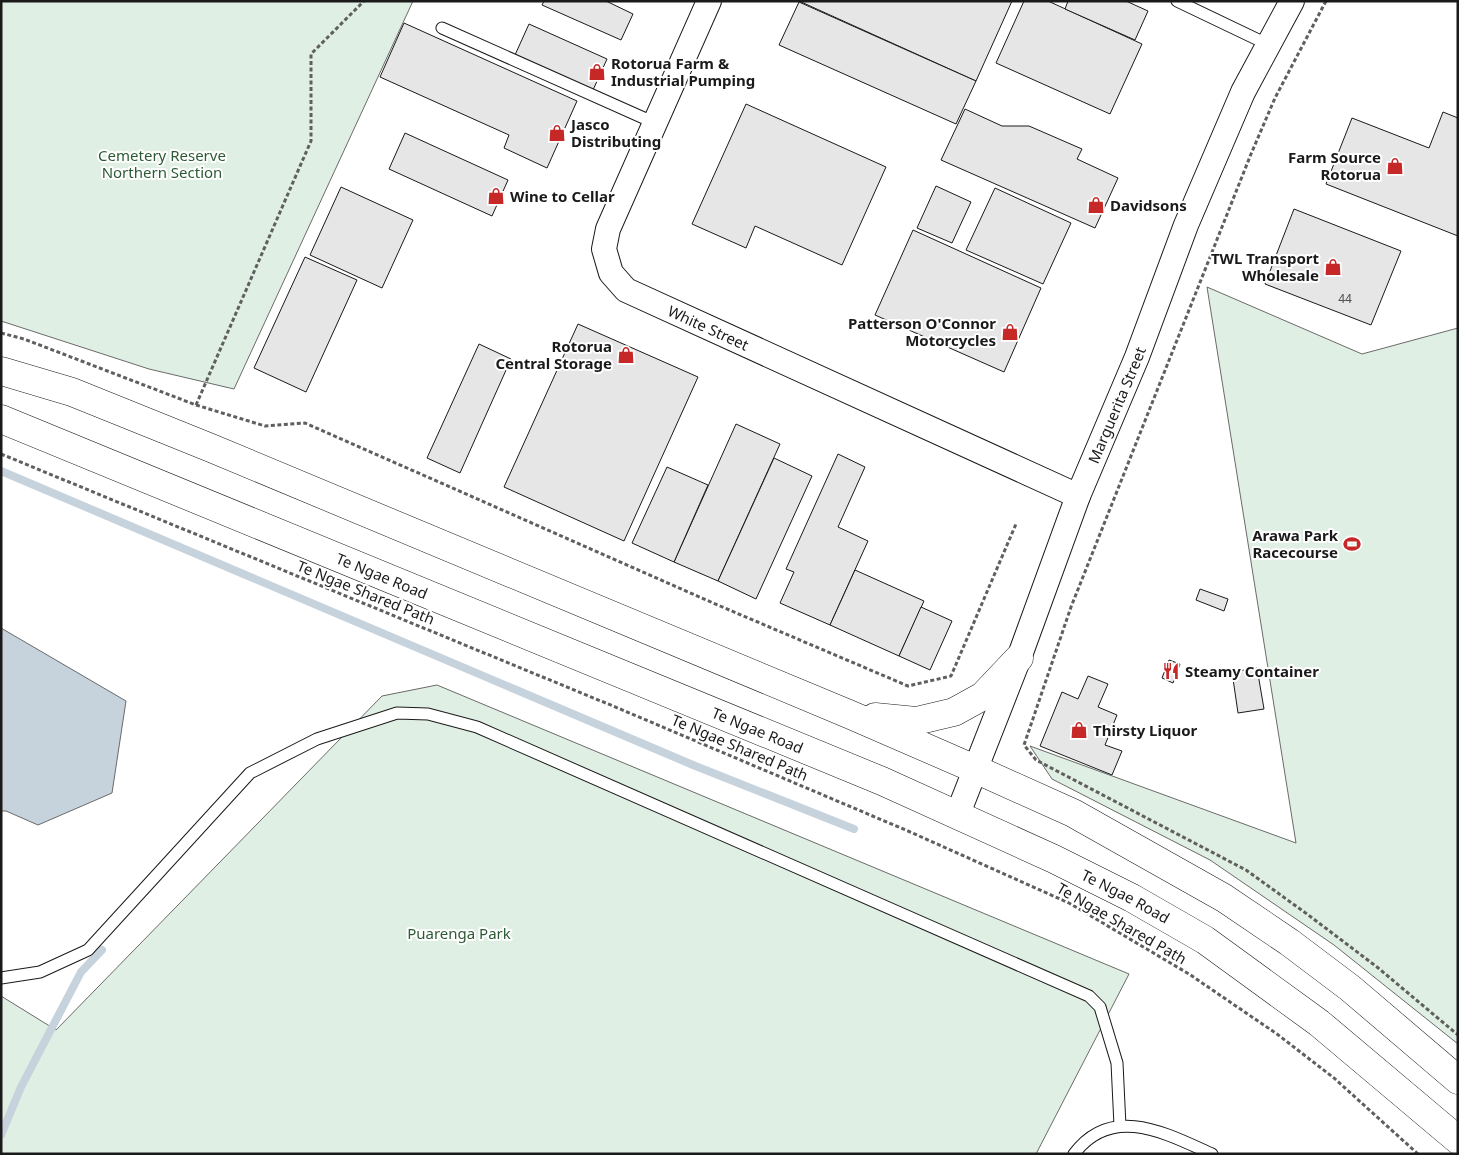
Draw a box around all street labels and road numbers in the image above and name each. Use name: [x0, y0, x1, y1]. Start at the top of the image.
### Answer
street label: White Street: [665, 300, 753, 355]
street label: Marguerita Street: [1083, 343, 1150, 466]
street label: Te Ngae Road: [333, 548, 431, 603]
street label: Te Ngae Shared Path: [294, 555, 438, 629]
street label: Te Ngae Road: [709, 702, 806, 758]
street label: Te Ngae Shared Path: [669, 709, 811, 785]
street label: Te Ngae Road: [1078, 864, 1173, 928]
street label: Te Ngae Shared Path: [1054, 878, 1190, 968]

